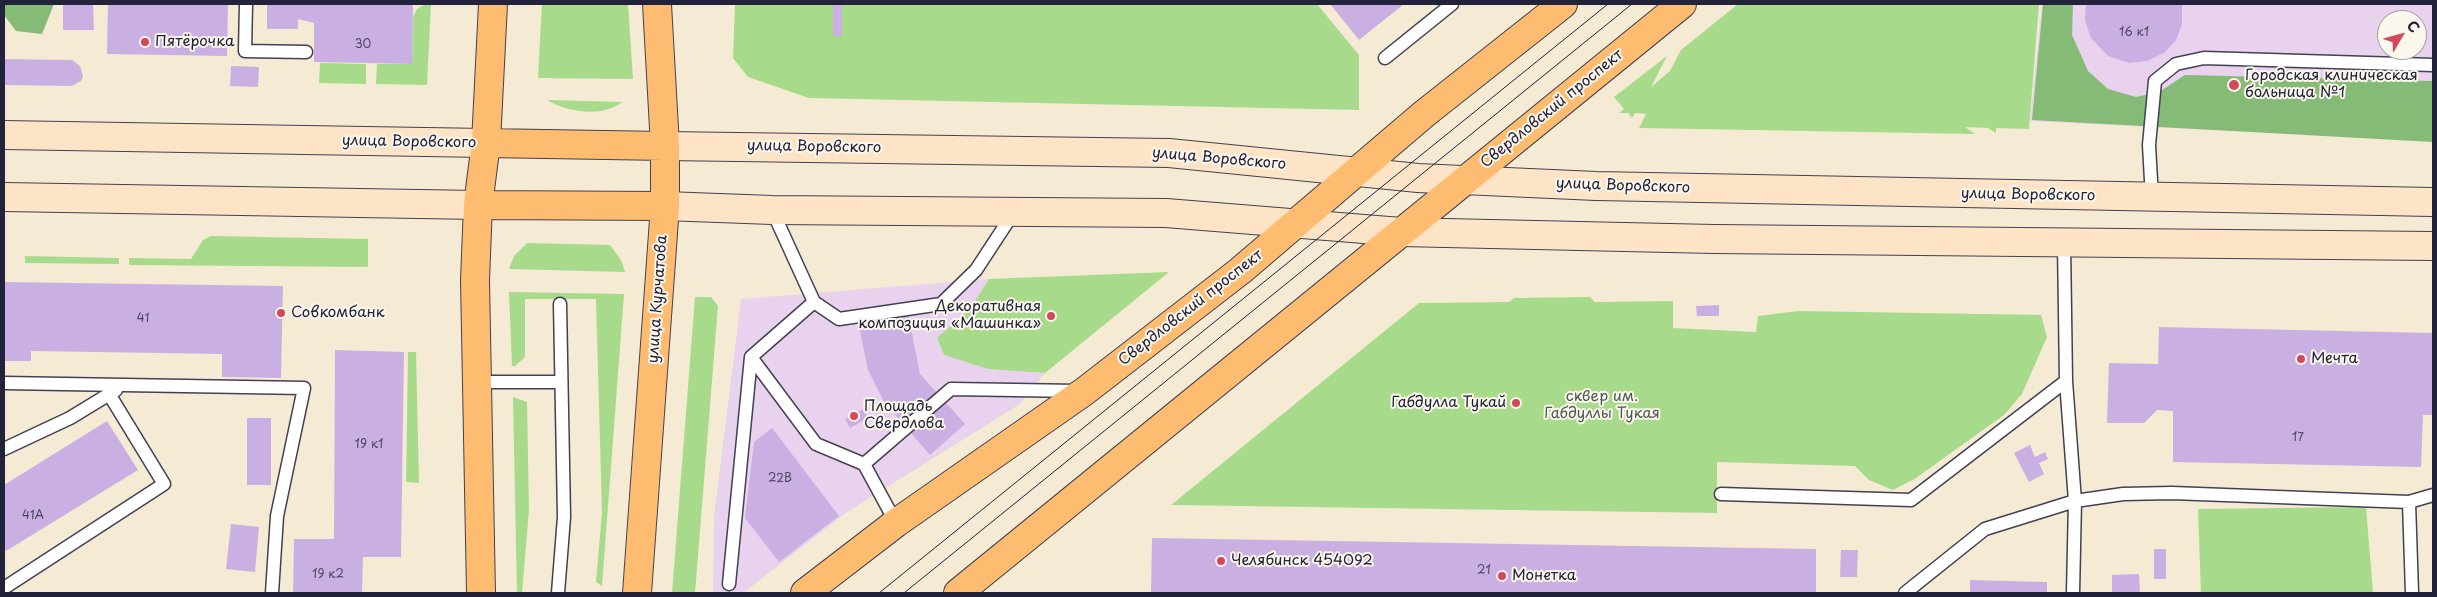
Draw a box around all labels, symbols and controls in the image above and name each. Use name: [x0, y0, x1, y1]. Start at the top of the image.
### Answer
north arrow: [2377, 10, 2427, 60]
text: С: [2402, 16, 2425, 37]
house number: 16 к1: [2119, 26, 2149, 40]
place label: Пятёрочка: [155, 33, 234, 51]
marker: Пятёрочка: [139, 36, 151, 48]
house number: 30: [355, 38, 371, 52]
street label: Свердловский проспект: [1477, 46, 1627, 172]
place label: Городская клиническая больница №1: [2245, 67, 2418, 102]
marker: Городская клиническая больница №1: [2227, 78, 2241, 92]
street label: улица Воровского: [342, 132, 476, 152]
street label: улица Воровского: [747, 137, 881, 157]
street label: улица Воровского: [1151, 144, 1287, 174]
street label: улица Воровского: [1555, 175, 1691, 197]
street label: улица Воровского: [1961, 185, 2095, 205]
street label: улица Курчатова: [645, 234, 671, 364]
street label: Свердловский проспект: [1115, 246, 1267, 370]
place label: Декоративная композиция «Машинка»: [858, 298, 1041, 333]
place label: Совкомбанк: [291, 304, 385, 322]
marker: Совкомбанк: [275, 307, 287, 319]
marker: Декоративная композиция «Машинка»: [1045, 310, 1057, 322]
house number: 41: [137, 312, 149, 326]
place label: Мечта: [2311, 350, 2358, 368]
marker: Мечта: [2295, 353, 2307, 365]
park label: сквер им. Габдуллы Тукая: [1544, 388, 1660, 423]
place label: Габдулла Тукай: [1391, 394, 1506, 412]
marker: Габдулла Тукай: [1510, 397, 1522, 409]
place label: Площадь Свердлова: [864, 398, 944, 433]
marker: Площадь Свердлова: [848, 410, 860, 422]
house number: 17: [2292, 431, 2304, 445]
house number: 19 к1: [355, 438, 383, 452]
house number: 22В: [768, 472, 792, 486]
house number: 41А: [22, 509, 44, 523]
place label: Челябинск 454092: [1231, 552, 1373, 570]
marker: Челябинск 454092: [1215, 555, 1227, 567]
house number: 21: [1477, 564, 1491, 578]
place label: Монетка: [1512, 567, 1576, 585]
house number: 19 к2: [312, 568, 344, 582]
marker: Монетка: [1496, 570, 1508, 582]

